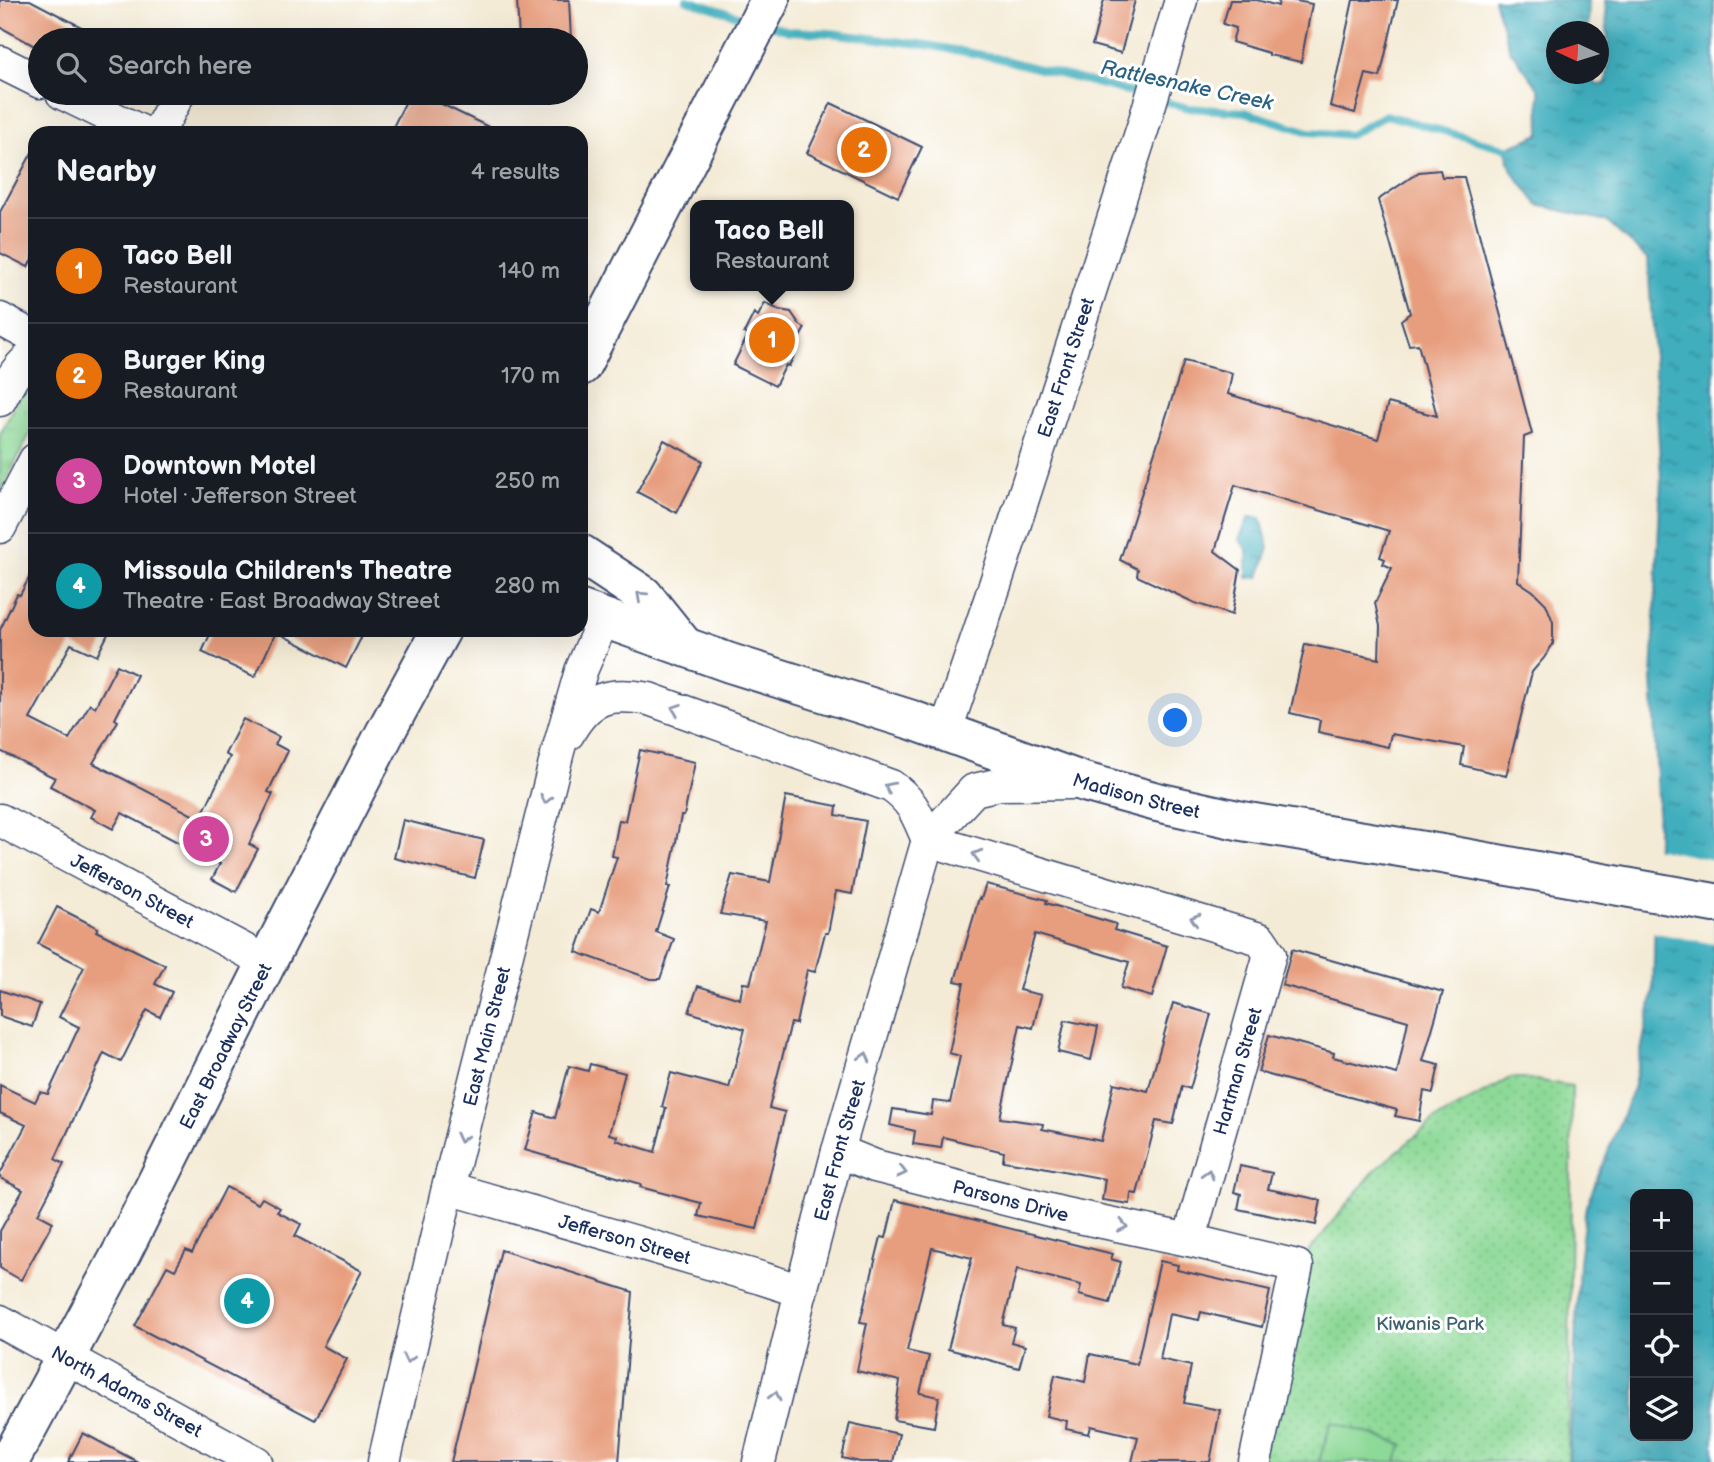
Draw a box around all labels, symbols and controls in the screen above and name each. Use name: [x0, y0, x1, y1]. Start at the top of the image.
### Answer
north arrow: [1546, 21, 1609, 84]
search box: [28, 28, 588, 105]
icon: search: [52, 48, 90, 86]
text: Search here: [108, 51, 252, 82]
water label: Rattlesnake Creek: [1098, 55, 1276, 116]
pin: 2: [841, 124, 887, 176]
text: Nearby: [56, 154, 156, 190]
text: 4 results: [471, 158, 560, 186]
popup: [690, 200, 854, 291]
text: Taco Bell: [715, 216, 824, 247]
text: Taco Bell: [123, 241, 232, 272]
text: Restaurant: [715, 247, 829, 275]
text: 1: [74, 257, 84, 285]
text: 140 m: [498, 257, 560, 285]
text: Restaurant: [123, 272, 237, 300]
street label: East Front Street: [1033, 295, 1100, 441]
pin: 1: [749, 314, 795, 366]
text: Burger King: [123, 346, 266, 377]
text: 2: [72, 362, 86, 390]
text: 170 m: [501, 362, 560, 390]
text: Restaurant: [123, 377, 237, 405]
text: Downtown Motel: [123, 451, 316, 482]
text: 3: [72, 467, 86, 495]
text: 250 m: [494, 467, 560, 495]
text: Hotel · Jefferson Street: [123, 482, 357, 510]
text: Missoula Children's Theatre: [123, 556, 452, 587]
text: 4: [72, 572, 86, 600]
text: 280 m: [494, 572, 560, 600]
text: Theatre · East Broadway Street: [123, 587, 440, 615]
one-way arrow: [636, 592, 649, 604]
one-way arrow: [671, 703, 683, 717]
your location: [1158, 703, 1192, 737]
street label: Madison Street: [1069, 769, 1202, 824]
one-way arrow: [884, 782, 897, 795]
one-way arrow: [540, 792, 554, 804]
pin: 3: [183, 813, 229, 865]
one-way arrow: [971, 848, 983, 863]
street label: Jefferson Street: [66, 850, 198, 934]
one-way arrow: [1189, 913, 1201, 928]
street label: East Broadway Street: [175, 960, 278, 1133]
street label: East Main Street: [459, 964, 516, 1109]
street label: Hartman Street: [1209, 1005, 1268, 1138]
one-way arrow: [856, 1052, 871, 1064]
street label: East Front Street: [810, 1077, 871, 1224]
one-way arrow: [455, 1132, 469, 1144]
one-way arrow: [896, 1164, 908, 1178]
one-way arrow: [1199, 1168, 1214, 1180]
street label: Parsons Drive: [950, 1176, 1071, 1227]
map controls: [1630, 1189, 1693, 1441]
button: +: [1630, 1189, 1693, 1252]
street label: Jefferson Street: [556, 1210, 693, 1270]
one-way arrow: [1117, 1217, 1129, 1232]
button: −: [1630, 1252, 1693, 1315]
pin: 4: [224, 1275, 270, 1327]
park label: Kiwanis Park: [1376, 1313, 1485, 1336]
button: locate: [1630, 1315, 1693, 1378]
street label: North Adams Street: [47, 1342, 206, 1443]
one-way arrow: [402, 1353, 416, 1365]
button: layers: [1630, 1378, 1693, 1441]
one-way arrow: [767, 1390, 781, 1402]

